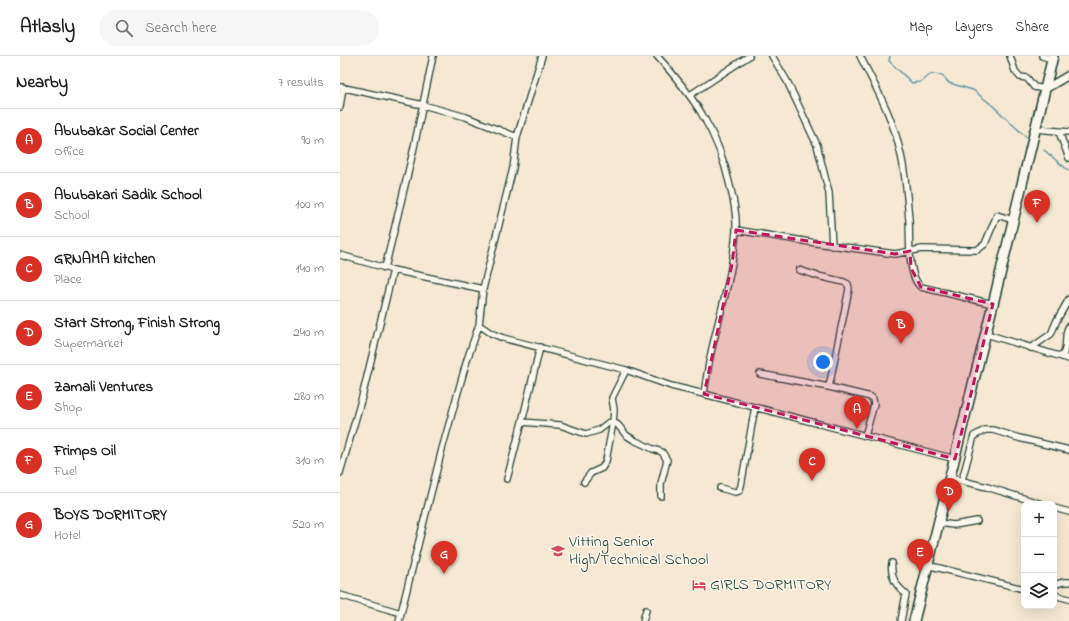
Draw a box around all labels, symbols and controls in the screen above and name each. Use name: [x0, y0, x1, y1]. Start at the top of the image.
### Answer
search box: [99, 10, 379, 46]
text: Atlasly: [20, 14, 75, 41]
icon: search: [113, 17, 135, 39]
text: Search here: [145, 17, 217, 39]
text: Map: [909, 17, 933, 38]
text: Layers: [955, 17, 993, 38]
text: Share: [1015, 17, 1049, 38]
text: Nearby: [16, 70, 68, 95]
text: 7 results: [278, 73, 324, 92]
text: Abubakar Social Center: [54, 120, 199, 142]
text: A: [25, 131, 33, 150]
text: 90 m: [301, 131, 324, 150]
text: Office: [54, 142, 84, 161]
text: Abubakari Sadik School: [54, 184, 202, 206]
pin: F: [1024, 190, 1050, 223]
text: B: [25, 195, 33, 214]
text: 100 m: [295, 195, 324, 214]
text: School: [54, 206, 90, 225]
text: GRNAMA kitchen: [54, 248, 155, 270]
text: C: [25, 259, 33, 278]
text: 140 m: [296, 259, 324, 278]
text: Place: [54, 270, 82, 289]
pin: B: [888, 311, 914, 344]
text: Start Strong, Finish Strong: [54, 312, 220, 334]
text: D: [24, 323, 34, 342]
text: 240 m: [293, 323, 324, 342]
text: Supermarket: [54, 334, 124, 353]
your location: [813, 352, 833, 372]
text: Zamali Ventures: [54, 376, 153, 398]
text: E: [25, 387, 33, 406]
text: 280 m: [294, 387, 324, 406]
pin: A: [844, 396, 870, 429]
text: Shop: [54, 398, 82, 417]
text: Frimps Oil: [54, 440, 116, 462]
pin: C: [799, 448, 825, 481]
text: F: [25, 451, 33, 470]
text: 310 m: [296, 451, 324, 470]
text: Fuel: [54, 462, 77, 481]
pin: D: [936, 478, 962, 511]
map controls: [1021, 501, 1057, 609]
button: +: [1021, 501, 1057, 537]
text: BOYS DORMITORY: [54, 504, 167, 526]
text: G: [25, 515, 33, 534]
text: 520 m: [291, 515, 324, 534]
text: Hotel: [54, 526, 81, 545]
place label: Vitting Senior High/Technical School: [568, 530, 709, 572]
button: −: [1021, 537, 1057, 573]
pin: E: [907, 539, 933, 572]
pin: G: [431, 541, 457, 574]
school or university icon: Vitting Senior High/Technical School: [550, 543, 566, 559]
place label: GIRLS DORMITORY: [710, 573, 832, 597]
button: layers: [1021, 573, 1057, 609]
hotel icon: GIRLS DORMITORY: [691, 577, 707, 593]

